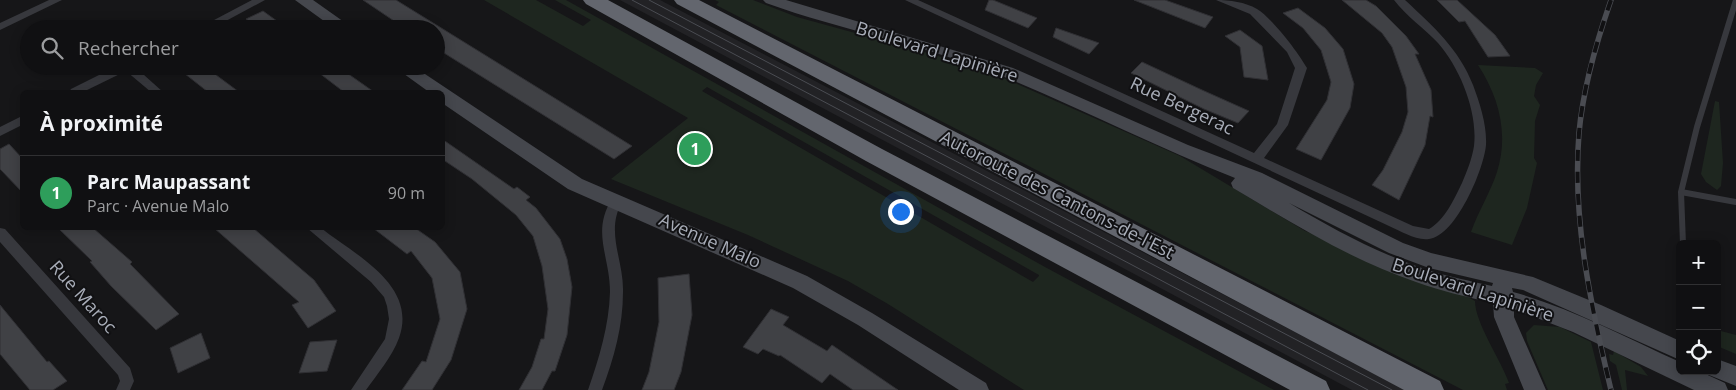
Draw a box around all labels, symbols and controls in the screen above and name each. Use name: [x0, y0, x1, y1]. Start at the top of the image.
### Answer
street label: Boulevard Lapinière: [853, 15, 1021, 87]
search box: [20, 20, 445, 75]
icon: search: [38, 34, 66, 62]
text: Rechercher: [78, 35, 179, 61]
street label: Rue Bergerac: [1127, 71, 1239, 140]
text: À proximité: [40, 109, 163, 137]
street label: Autoroute des Cantons-de-l'Est: [936, 124, 1179, 264]
pin: 1: [679, 130, 711, 168]
text: Parc Maupassant: [87, 169, 250, 195]
text: 1: [51, 182, 61, 204]
text: 90 m: [388, 182, 425, 204]
text: Parc · Avenue Malo: [87, 195, 229, 217]
your location: [888, 199, 914, 225]
street label: Avenue Malo: [656, 207, 765, 273]
map controls: [1676, 240, 1721, 375]
button: +: [1676, 240, 1721, 285]
street label: Boulevard Lapinière: [1390, 252, 1557, 326]
street label: Rue Maroc: [45, 255, 123, 338]
button: −: [1676, 285, 1721, 330]
button: locate: [1676, 330, 1721, 375]

